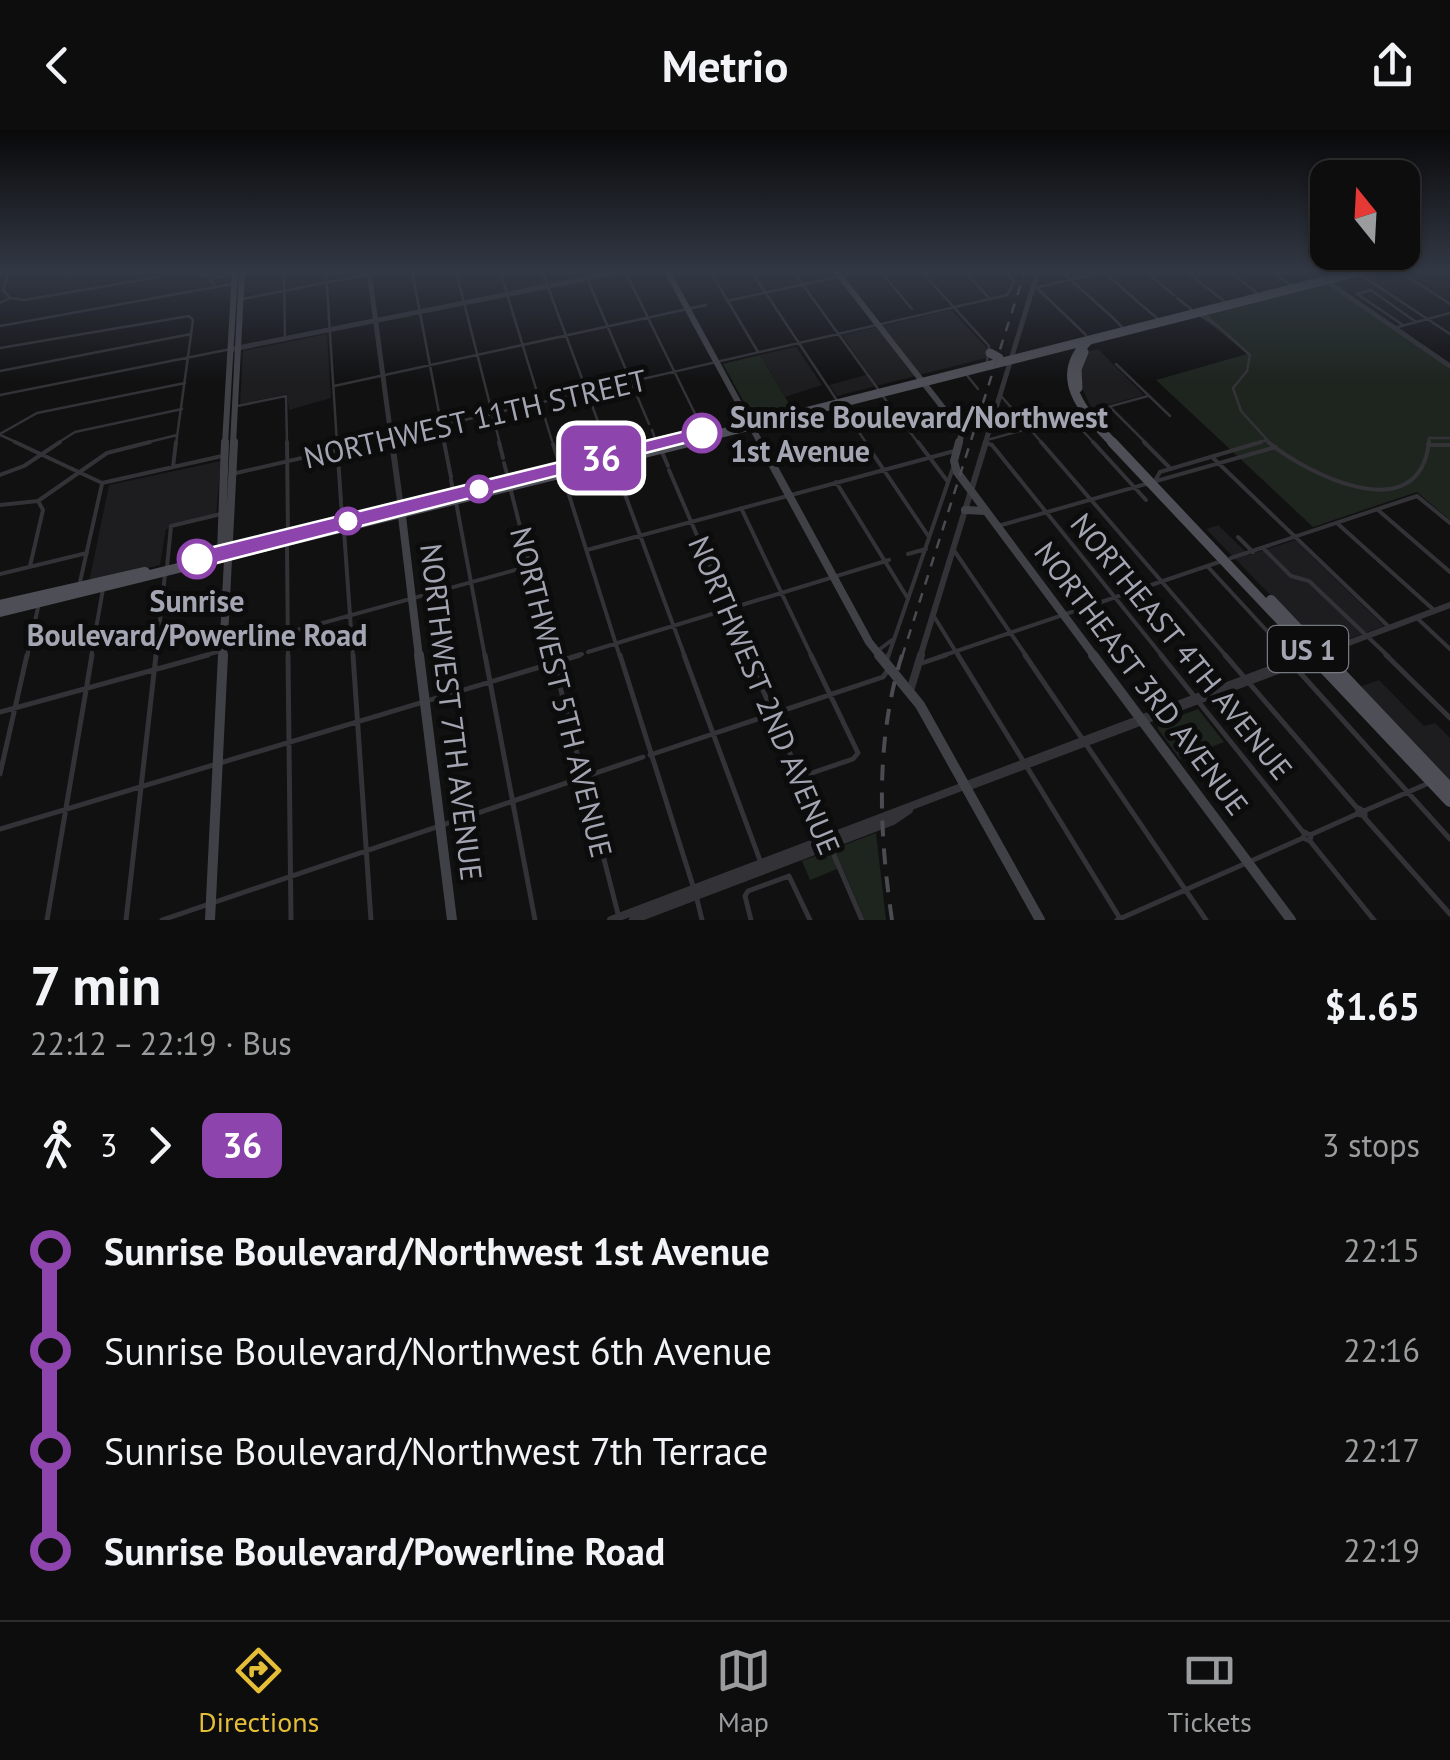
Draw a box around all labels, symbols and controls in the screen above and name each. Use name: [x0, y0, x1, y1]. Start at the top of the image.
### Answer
text: Metrio: [662, 36, 788, 94]
icon: back: [30, 38, 85, 93]
icon: share: [1365, 38, 1420, 93]
north arrow: [1310, 160, 1420, 270]
map controls: [1310, 160, 1420, 270]
street label: NORTHWEST 11TH STREET: [300, 359, 651, 476]
place label: Sunrise Boulevard/Northwest 1st Avenue: [730, 397, 1109, 470]
marker: Sunrise Boulevard/Northwest 1st Avenue: [683, 414, 721, 452]
line badge: 36: [556, 426, 646, 490]
text: 36: [581, 435, 621, 481]
unlabelled marker: [466, 476, 492, 502]
street label: NORTHEAST 4TH AVENUE: [1062, 505, 1302, 787]
unlabelled marker: [335, 508, 361, 534]
street label: NORTHWEST 5TH AVENUE: [502, 523, 622, 861]
street label: NORTHWEST 2ND AVENUE: [680, 530, 850, 860]
street label: NORTHEAST 3RD AVENUE: [1026, 533, 1258, 823]
marker: Sunrise Boulevard/Powerline Road: [178, 540, 216, 578]
street label: NORTHWEST 7TH AVENUE: [412, 541, 492, 883]
place label: Sunrise Boulevard/Powerline Road: [27, 581, 367, 654]
road number: US 1: [1268, 626, 1348, 672]
text: 7 min: [30, 949, 161, 1020]
text: $1.65: [1324, 981, 1420, 1030]
text: 22:12 – 22:19 · Bus: [30, 1022, 292, 1064]
icon: walk: [30, 1118, 85, 1173]
icon: forward: [132, 1118, 187, 1173]
text: 36: [222, 1122, 262, 1168]
text: 3: [100, 1124, 117, 1166]
text: 3 stops: [1322, 1124, 1420, 1166]
text: Sunrise Boulevard/Northwest 1st Avenue: [104, 1226, 770, 1275]
text: 22:15: [1343, 1229, 1420, 1271]
text: Sunrise Boulevard/Northwest 6th Avenue: [104, 1326, 772, 1375]
text: 22:16: [1343, 1329, 1420, 1371]
text: Sunrise Boulevard/Northwest 7th Terrace: [104, 1426, 768, 1475]
text: 22:17: [1343, 1429, 1420, 1471]
text: Sunrise Boulevard/Powerline Road: [104, 1526, 665, 1575]
text: 22:19: [1343, 1529, 1420, 1571]
tab: Directions: [198, 1643, 319, 1740]
tab: Map: [716, 1643, 771, 1740]
tab: Tickets: [1167, 1643, 1252, 1740]

